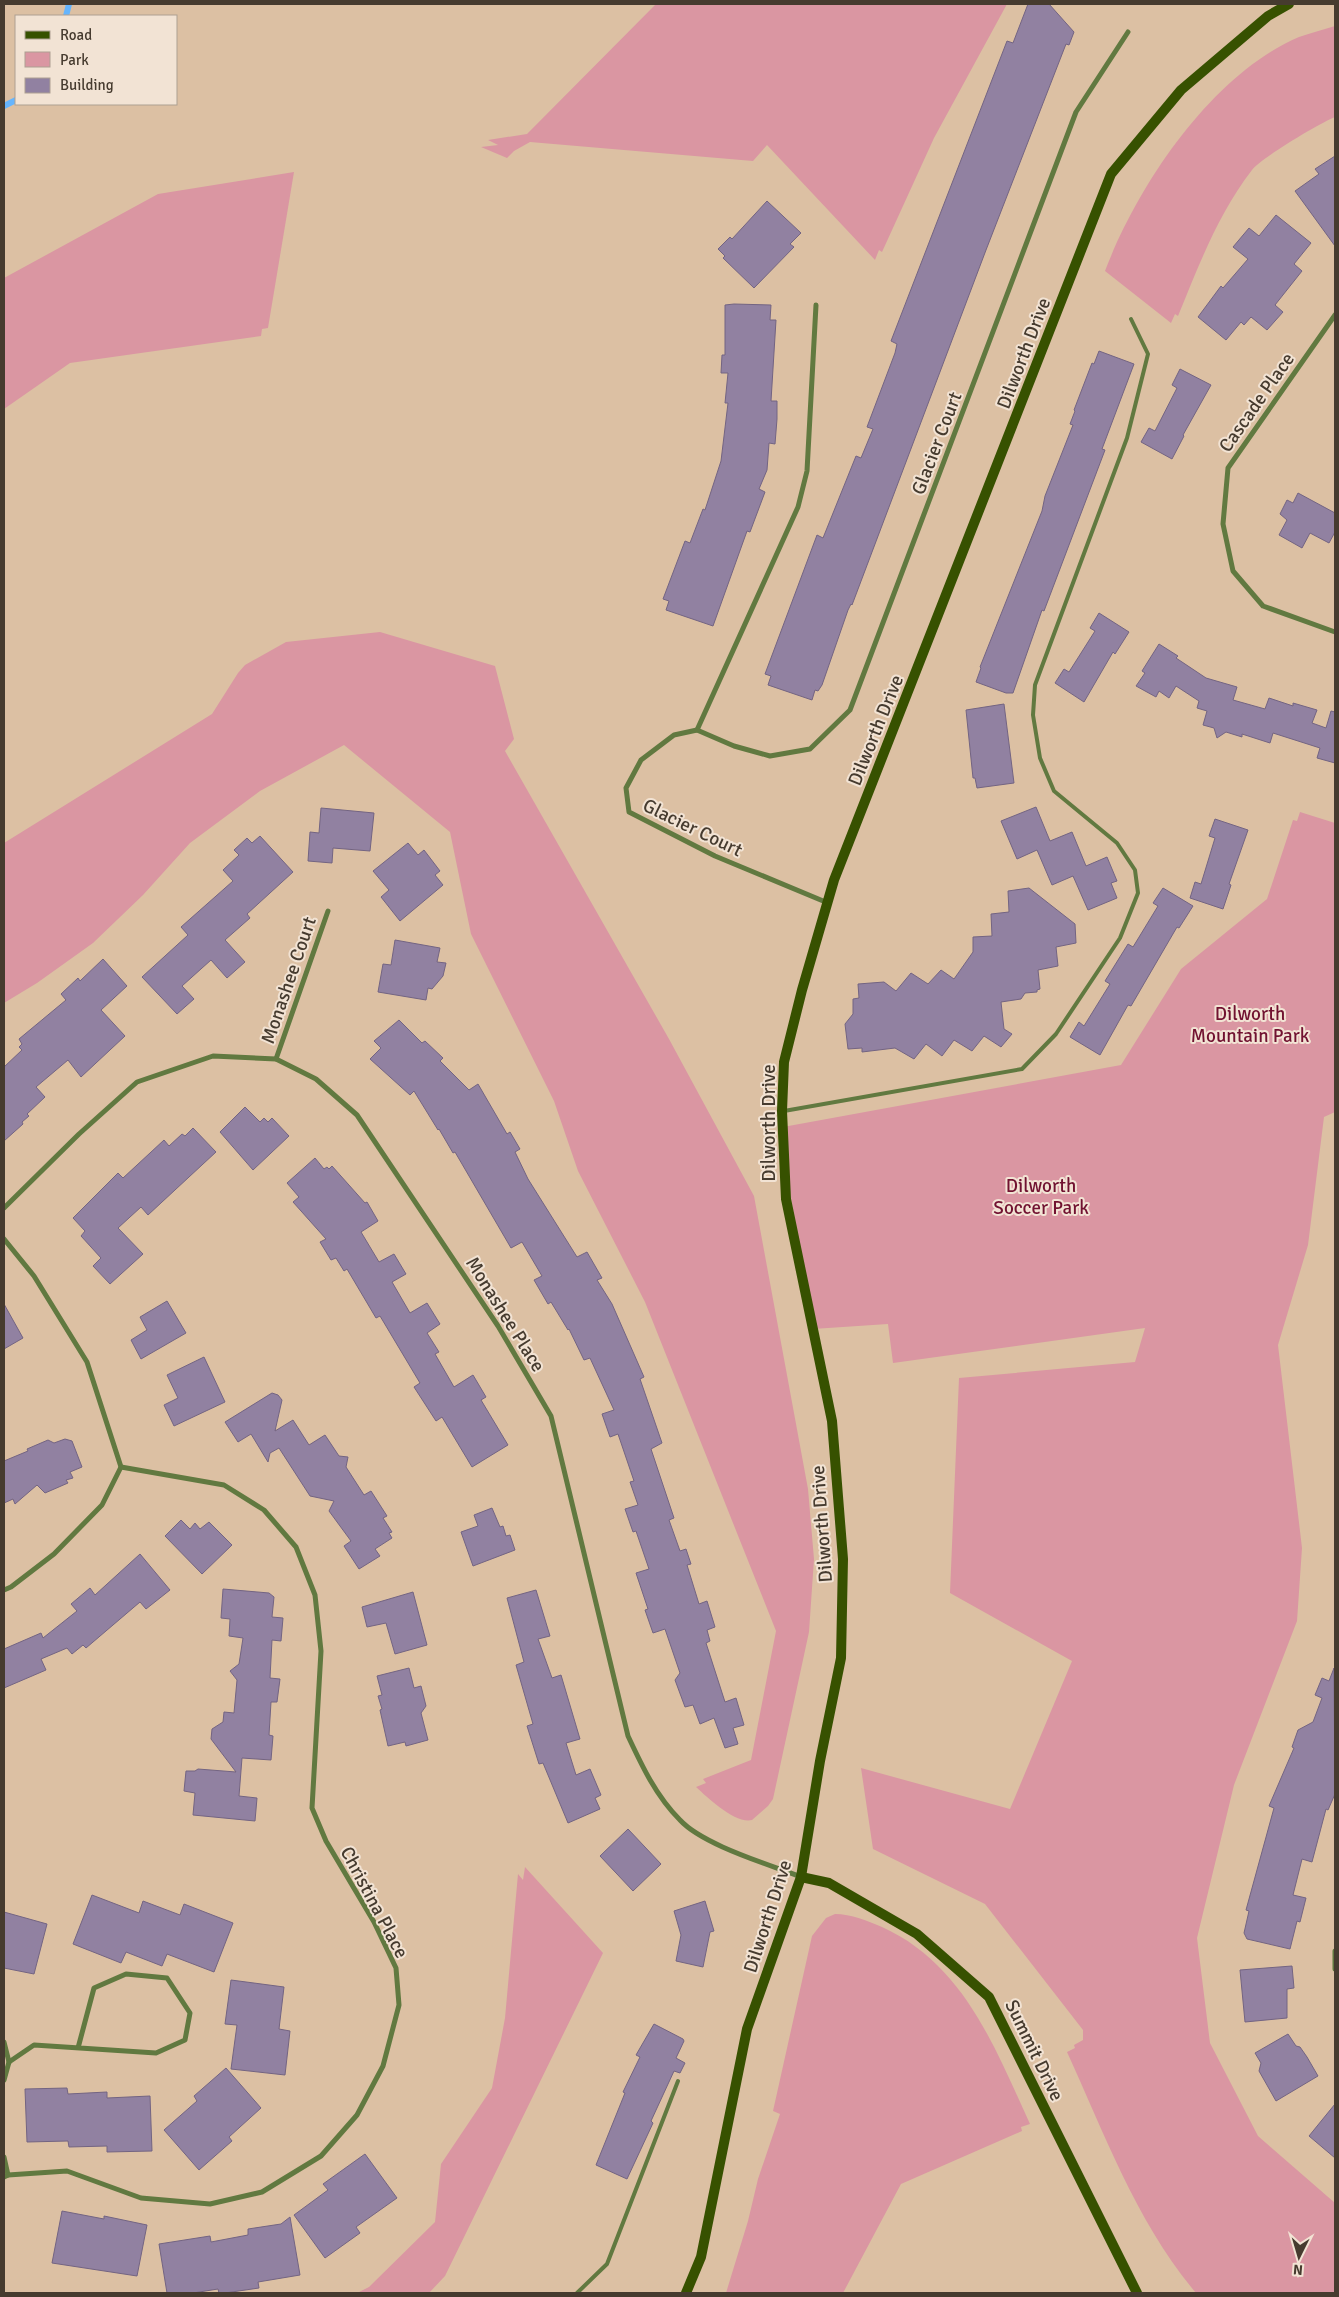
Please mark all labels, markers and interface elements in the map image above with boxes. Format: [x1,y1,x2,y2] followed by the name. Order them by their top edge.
[15,15,178,105] legend
[60,26,92,44] text: Road
[60,51,89,69] text: Park
[60,76,114,94] text: Building
[992,294,1056,412] street label: Dilworth Drive
[1214,348,1300,457] street label: Cascade Place
[906,388,968,498] street label: Glacier Court
[843,671,909,789] street label: Dilworth Drive
[639,793,747,863] street label: Glacier Court
[256,913,322,1047] street label: Monashee Court
[1191,1002,1310,1048] park label: Dilworth Mountain Park
[757,1064,781,1182] street label: Dilworth Drive
[993,1174,1089,1220] park label: Dilworth Soccer Park
[460,1252,550,1377] street label: Monashee Place
[806,1465,838,1583] street label: Dilworth Drive
[335,1843,414,1962] street label: Christina Place
[738,1857,797,1976] street label: Dilworth Drive
[999,1996,1069,2105] street label: Summit Drive
[1274,2232,1324,2282] north arrow
[1292,2261,1304,2278] text: N

